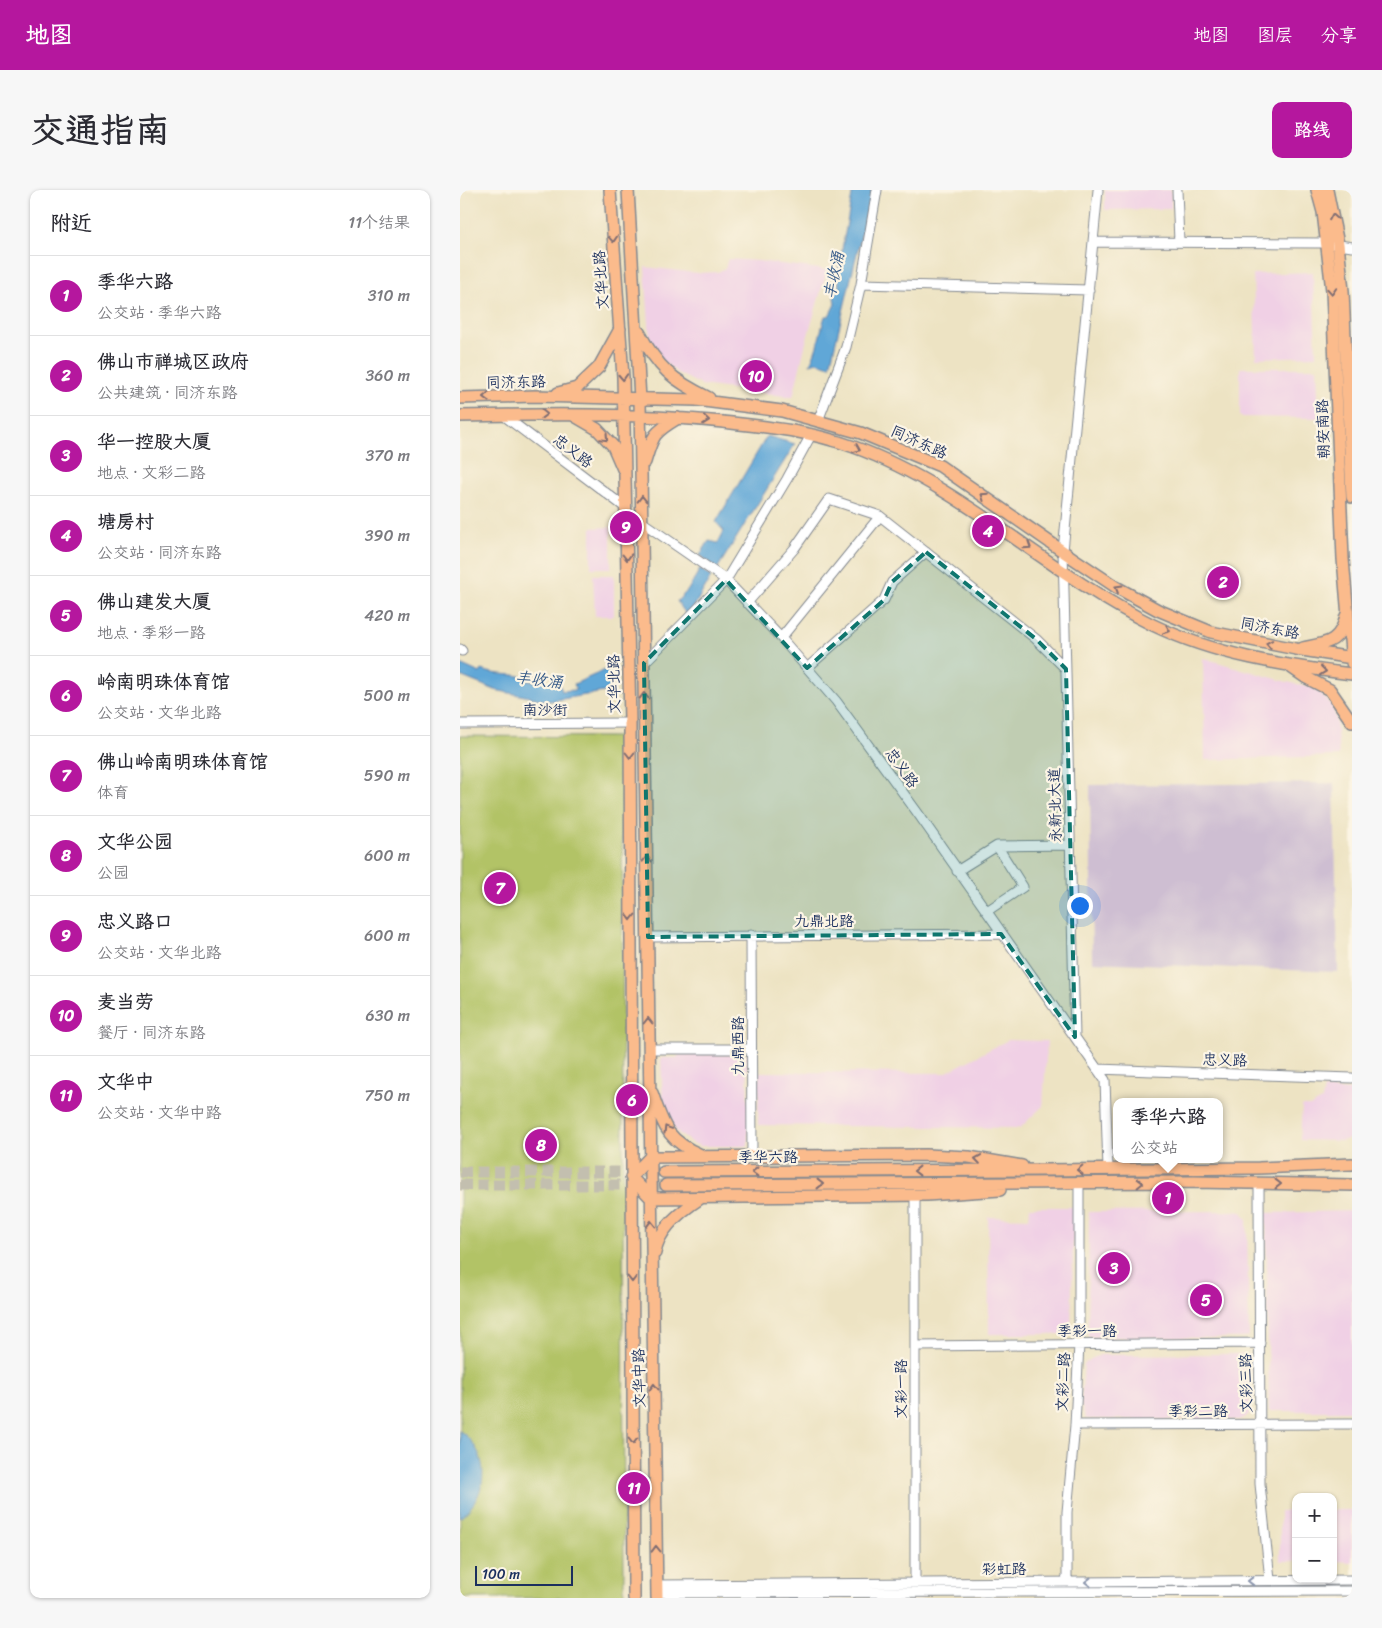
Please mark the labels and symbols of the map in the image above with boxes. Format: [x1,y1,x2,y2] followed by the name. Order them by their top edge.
[1329,213,1339,221] one-way arrow
[607,235,618,243] one-way arrow
[814,248,853,302] water label: 丰收涌
[586,249,616,311] street label: 文华北路
[1326,287,1337,295] one-way arrow
[740,357,772,395] pin: 10
[486,368,546,396] street label: 同济东路
[617,374,628,382] one-way arrow
[482,392,490,403] one-way arrow
[1309,399,1337,459] street label: 朝安南路
[540,409,548,419] one-way arrow
[702,414,710,425] one-way arrow
[886,418,952,466] street label: 同济东路
[547,427,599,475] street label: 忠义路
[599,432,608,441] one-way arrow
[852,443,861,453] one-way arrow
[980,493,990,502] one-way arrow
[637,495,647,502] one-way arrow
[610,508,642,546] pin: 9
[972,512,1004,550] pin: 4
[1023,540,1032,550] one-way arrow
[622,554,632,561] one-way arrow
[1207,563,1239,601] pin: 2
[1115,584,1124,594] one-way arrow
[1238,610,1302,646] street label: 同济东路
[1162,624,1171,635] one-way arrow
[1265,639,1274,649] one-way arrow
[600,654,628,714] street label: 文华北路
[513,662,566,697] water label: 丰收涌
[1320,665,1328,676] one-way arrow
[639,692,649,700] one-way arrow
[522,697,568,723] street label: 南沙街
[878,742,926,794] street label: 忠义路
[625,751,635,759] one-way arrow
[1041,767,1069,843] street label: 永新北大道
[641,854,652,862] one-way arrow
[484,869,516,907] pin: 7
[1067,893,1093,919] your location
[794,908,854,934] street label: 九鼎北路
[626,914,636,921] one-way arrow
[725,1016,751,1076] street label: 九鼎西路
[643,1017,653,1024] one-way arrow
[1202,1046,1248,1074] street label: 忠义路
[616,1081,648,1119] pin: 6
[663,1125,673,1134] one-way arrow
[525,1126,557,1164] pin: 8
[738,1144,798,1170] street label: 季华六路
[974,1154,982,1164] one-way arrow
[1075,1165,1083,1175] one-way arrow
[913,1166,920,1176] one-way arrow
[750,1167,758,1177] one-way arrow
[1136,1178,1144,1188] one-way arrow
[816,1179,824,1190] one-way arrow
[1152,1179,1184,1217] pin: 1
[1274,1179,1282,1189] one-way arrow
[646,1220,657,1228] one-way arrow
[1098,1249,1130,1287] pin: 3
[627,1275,637,1283] one-way arrow
[1190,1281,1222,1319] pin: 5
[1057,1318,1117,1344] street label: 季彩一路
[625,1348,653,1408] street label: 文华中路
[1048,1351,1078,1413] street label: 文彩二路
[1232,1353,1260,1413] street label: 文彩三路
[888,1359,914,1419] street label: 文彩一路
[649,1383,659,1390] one-way arrow
[1168,1398,1228,1424] street label: 季彩二路
[628,1438,638,1445] one-way arrow
[618,1469,650,1507] pin: 11
[651,1545,661,1553] one-way arrow
[981,1556,1027,1582] street label: 彩虹路
[475,1563,572,1586] scale bar
[1247,1576,1254,1586] one-way arrow
[1084,1577,1092,1587] one-way arrow

